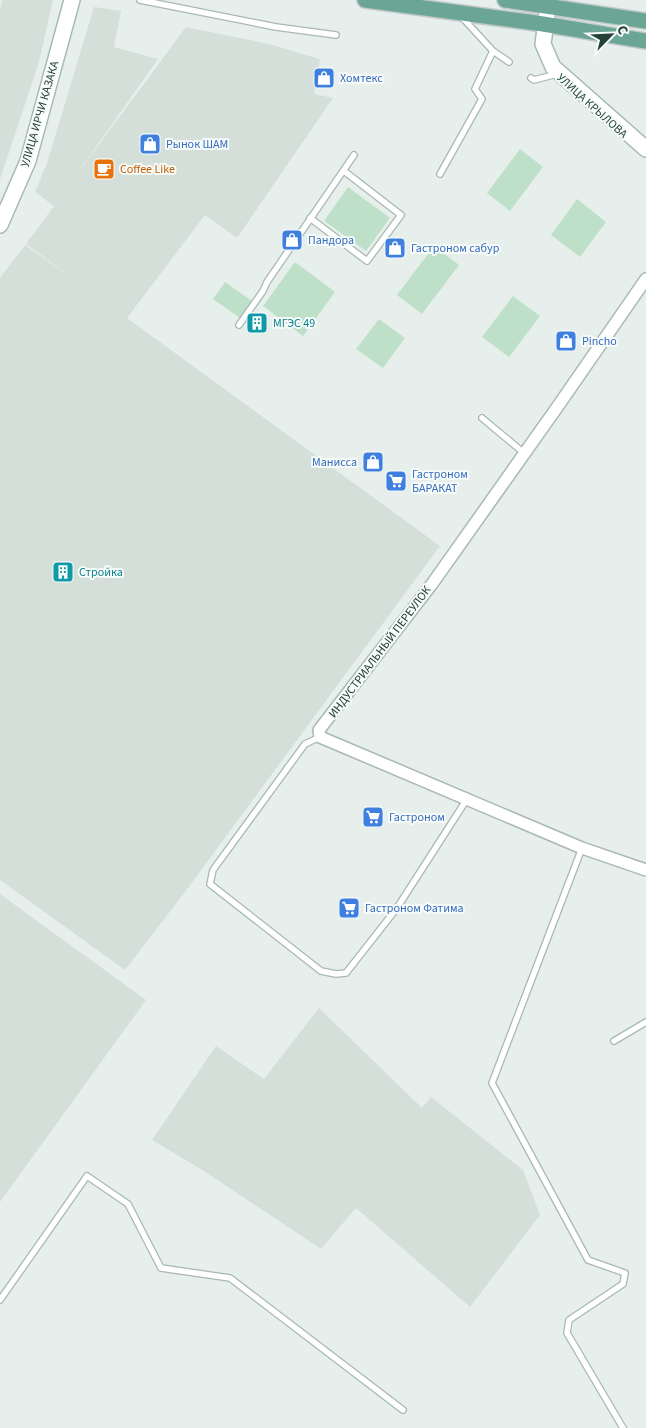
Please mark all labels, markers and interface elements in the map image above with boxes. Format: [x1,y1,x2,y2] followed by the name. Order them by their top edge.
[586,10,636,60] north arrow
[611,22,633,38] text: С
[17,58,63,169] street label: УЛИЦА ИРЧИ КАЗАКА
[312,66,336,90] shop icon: Хомтекс
[340,70,383,87] place label: Хомтекс
[553,70,631,143] street label: УЛИЦА КРЫЛОВА
[138,132,162,156] shop icon: Рынок ШАМ
[166,136,228,153] place label: Рынок ШАМ
[92,157,116,181] cafe icon: Coffee Like
[120,161,175,178] place label: Coffee Like
[280,228,304,252] shop icon: Пандора
[308,232,354,249] place label: Пандора
[383,236,407,260] shop icon: Гастроном сабур
[411,240,500,257] place label: Гастроном сабур
[245,311,269,335] building icon: МГЭС 49
[273,315,315,332] place label: МГЭС 49
[554,329,578,353] shop icon: Pincho
[582,333,617,350] place label: Pincho
[361,450,385,474] shop icon: Манисса
[312,454,357,471] place label: Манисса
[412,466,468,497] place label: Гастроном БАРАКАТ
[384,469,408,493] supermarket icon: Гастроном БАРАКАТ
[51,560,75,584] building icon: Стройка
[79,564,123,581] place label: Стройка
[325,583,435,721] street label: ИНДУСТРИАЛЬНЫЙ ПЕРЕУЛОК
[361,805,385,829] supermarket icon: Гастроном
[389,809,445,826] place label: Гастроном
[337,896,361,920] supermarket icon: Гастроном Фатима
[365,900,464,917] place label: Гастроном Фатима

